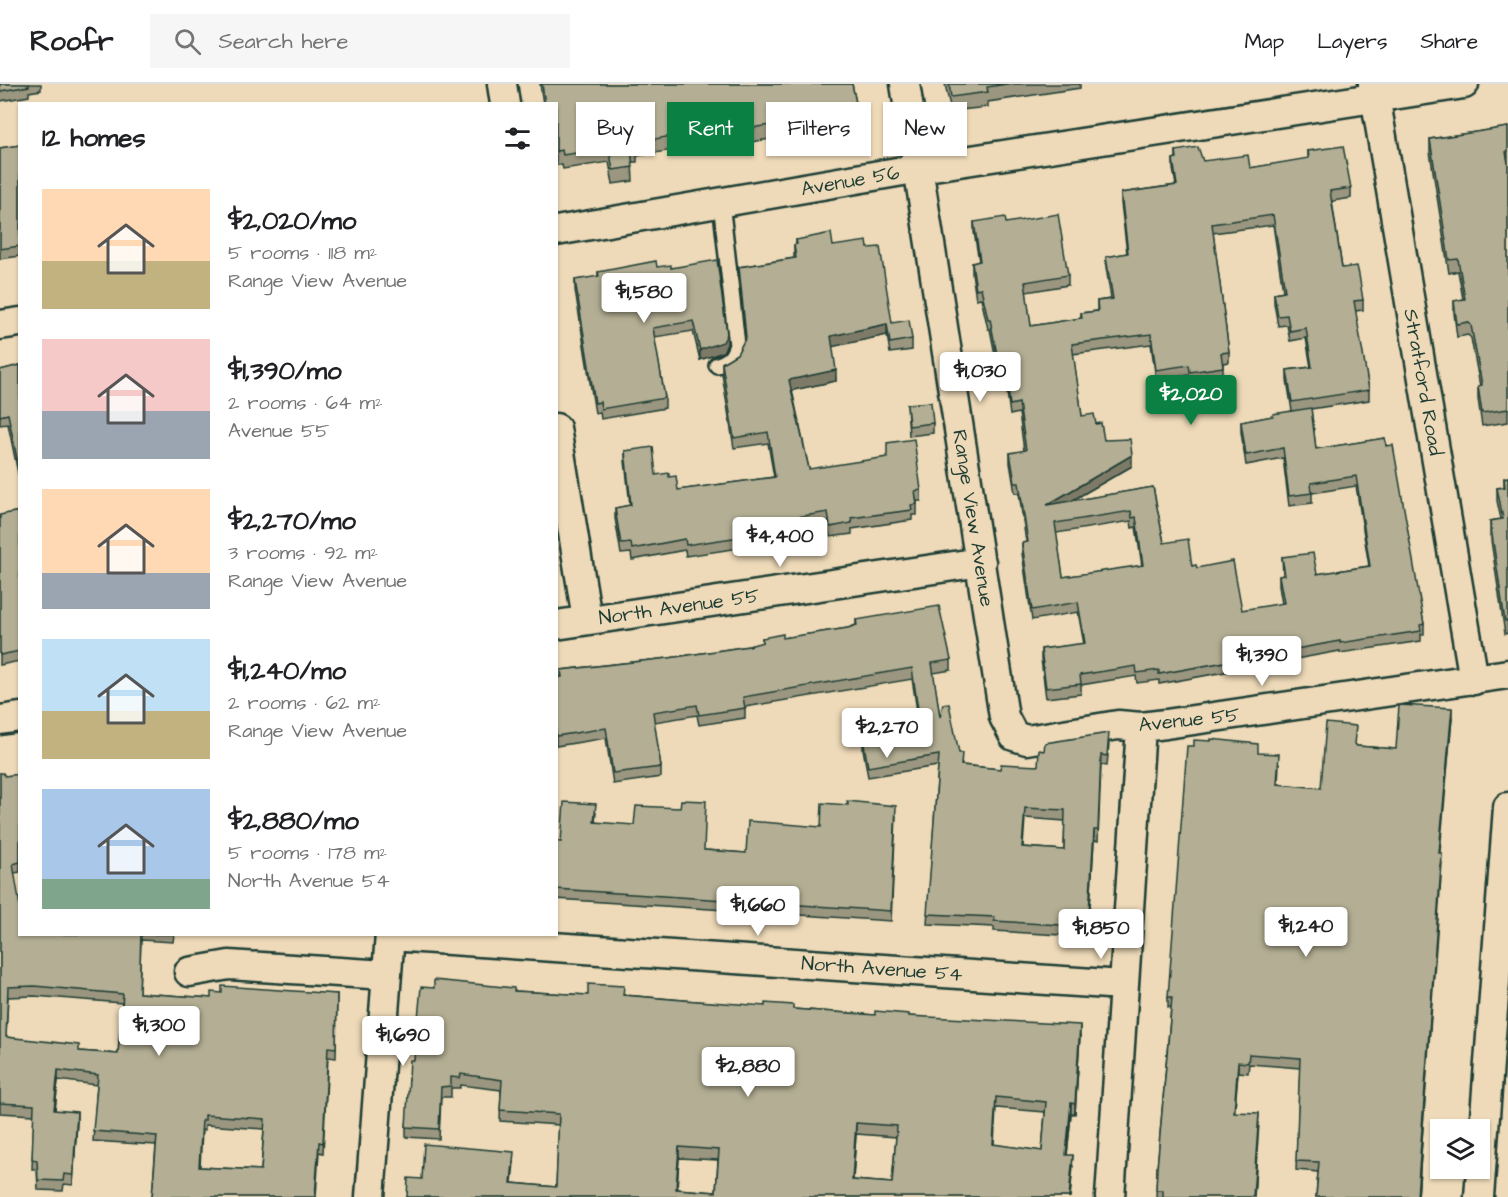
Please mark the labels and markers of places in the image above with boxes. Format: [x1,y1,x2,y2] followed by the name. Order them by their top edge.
[595,273,693,324] pin: $1,580
[931,352,1029,403] pin: $1,030
[1142,375,1240,426] pin: $2,020
[731,517,829,568] pin: $4,400
[1213,636,1311,687] pin: $1,390
[838,708,936,759] pin: $2,270
[709,886,807,937] pin: $1,660
[1257,907,1355,958] pin: $1,240
[1052,909,1150,960] pin: $1,850
[110,1006,208,1057] pin: $1,300
[354,1016,452,1067] pin: $1,690
[699,1047,797,1098] pin: $2,880

